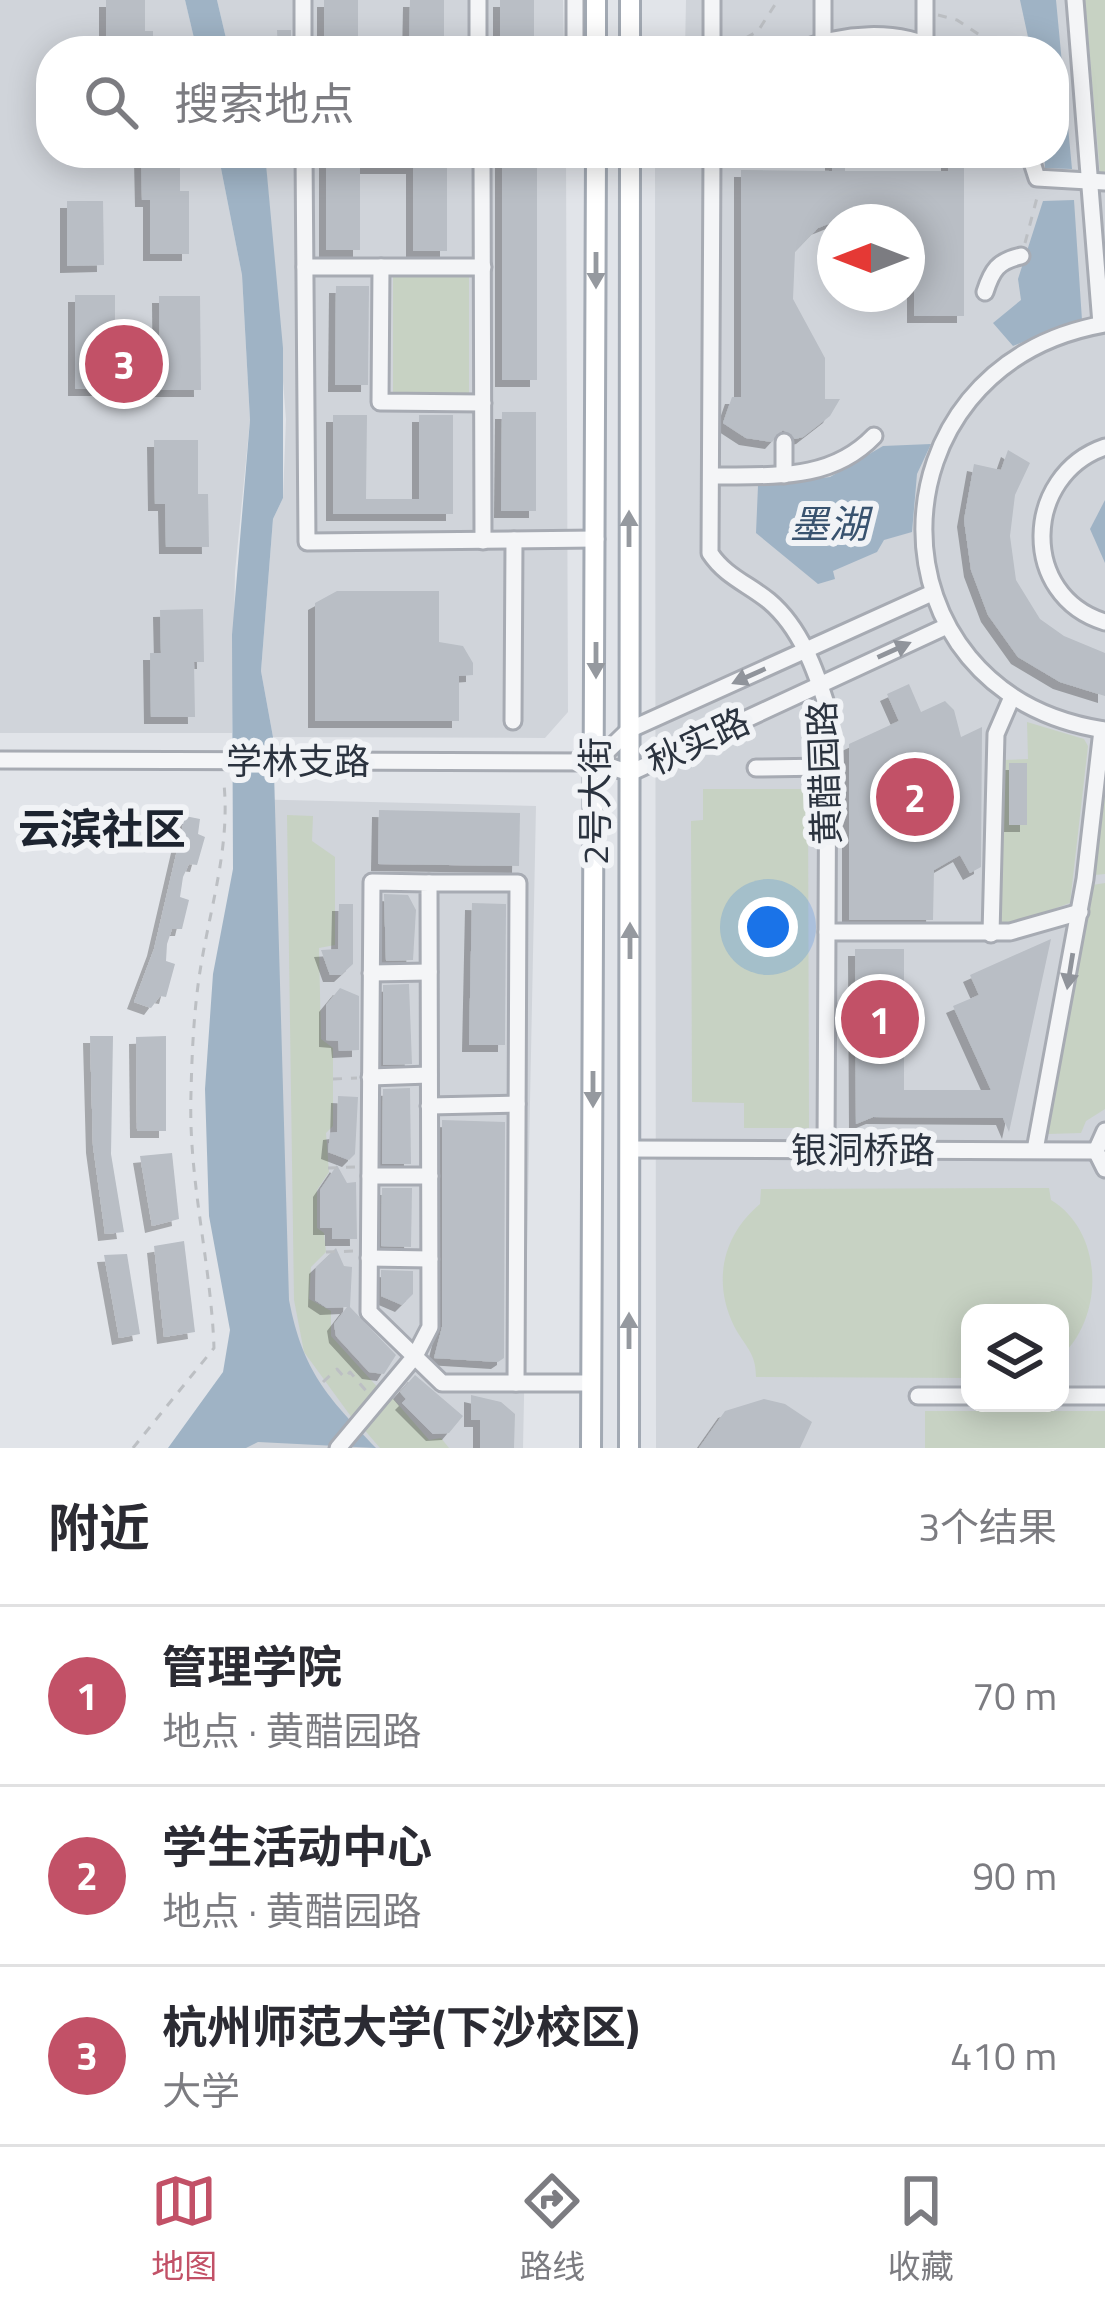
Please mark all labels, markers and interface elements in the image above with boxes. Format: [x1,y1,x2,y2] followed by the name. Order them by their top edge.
[36,36,1069,168] search box
[78,69,144,135] icon: search
[174,69,354,137] text: 搜索地点
[817,204,925,312] north arrow
[586,252,606,290] one-way arrow
[85,319,163,409] pin: 3
[790,494,874,553] water label: 墨湖
[619,509,639,547] one-way arrow
[877,640,912,660] one-way arrow
[586,642,606,680] one-way arrow
[731,666,766,686] one-way arrow
[637,693,758,788] street label: 秋实路
[794,700,853,846] street label: 黄醋园路
[226,733,370,788] street label: 学林支路
[567,737,622,865] street label: 2号大街
[876,752,954,842] pin: 2
[18,796,186,860] district label: 云滨社区
[738,897,798,957] your location
[620,921,640,959] one-way arrow
[1060,952,1079,990] one-way arrow
[841,974,919,1064] pin: 1
[584,1071,603,1109] one-way arrow
[791,1122,935,1177] street label: 银洞桥路
[961,1304,1069,1412] map controls
[961,1304,1069,1412] button: layers
[619,1311,639,1349] one-way arrow
[48,1488,150,1566] text: 附近
[918,1497,1057,1556] text: 3个结果
[162,1632,342,1700] text: 管理学院
[76,1666,98,1725] text: 1
[972,1666,1057,1725] text: 70 m
[162,1701,422,1760] text: 地点 · 黄醋园路
[162,1812,432,1880] text: 学生活动中心
[76,1846,98,1905] text: 2
[972,1846,1057,1905] text: 90 m
[162,1881,422,1940] text: 地点 · 黄醋园路
[162,1992,640,2060] text: 杭州师范大学(下沙校区)
[76,2026,98,2085] text: 3
[950,2026,1057,2085] text: 410 m
[162,2061,240,2120] text: 大学
[151,2168,217,2291] tab: 地图
[519,2168,585,2291] tab: 路线
[888,2168,954,2291] tab: 收藏

